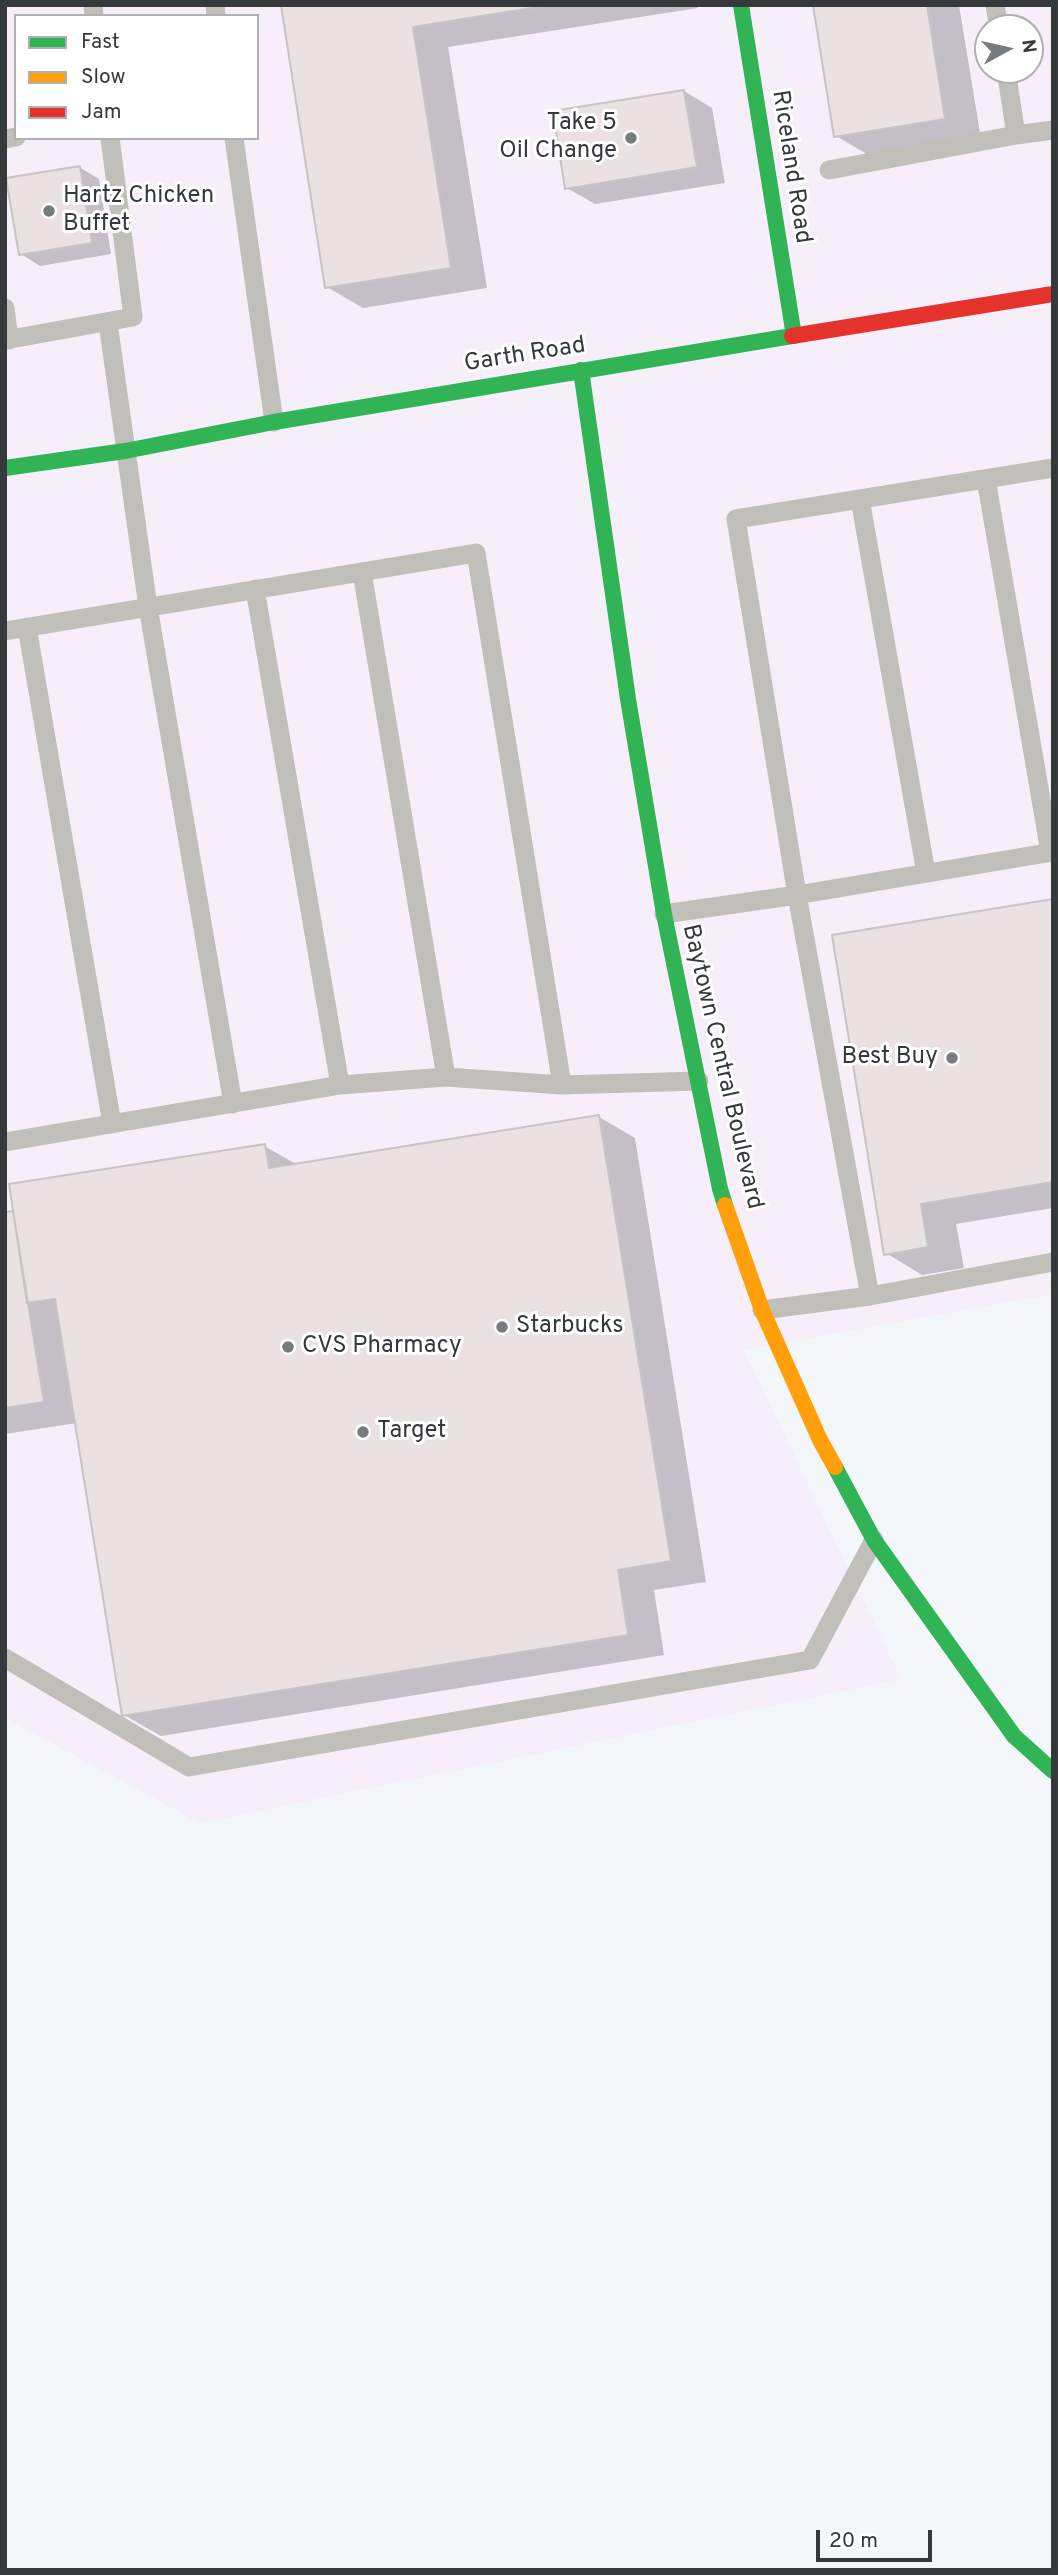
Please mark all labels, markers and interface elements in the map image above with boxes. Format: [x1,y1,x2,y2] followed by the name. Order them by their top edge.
[14,14,259,140] legend
[974,14,1044,84] north arrow
[81,29,120,56] text: Fast
[1015,38,1041,55] text: N
[81,64,126,91] text: Slow
[764,88,816,246] street label: Riceland Road
[81,99,122,126] text: Jam
[499,110,617,166] place label: Take 5 Oil Change
[623,130,639,146] marker: Take 5 Oil Change
[63,183,214,239] place label: Hartz Chicken Buffet
[41,203,57,219] marker: Hartz Chicken Buffet
[462,332,588,380] street label: Garth Road
[674,922,768,1212] street label: Baytown Central Boulevard
[841,1044,938,1072] place label: Best Buy
[944,1050,960,1066] marker: Best Buy
[516,1313,624,1341] place label: Starbucks
[494,1319,510,1335] marker: Starbucks
[302,1333,462,1361] place label: CVS Pharmacy
[280,1339,296,1355] marker: CVS Pharmacy
[377,1418,446,1446] place label: Target
[355,1424,371,1440] marker: Target
[820,2516,936,2560] scale bar
[829,2528,878,2555] text: 20 m

